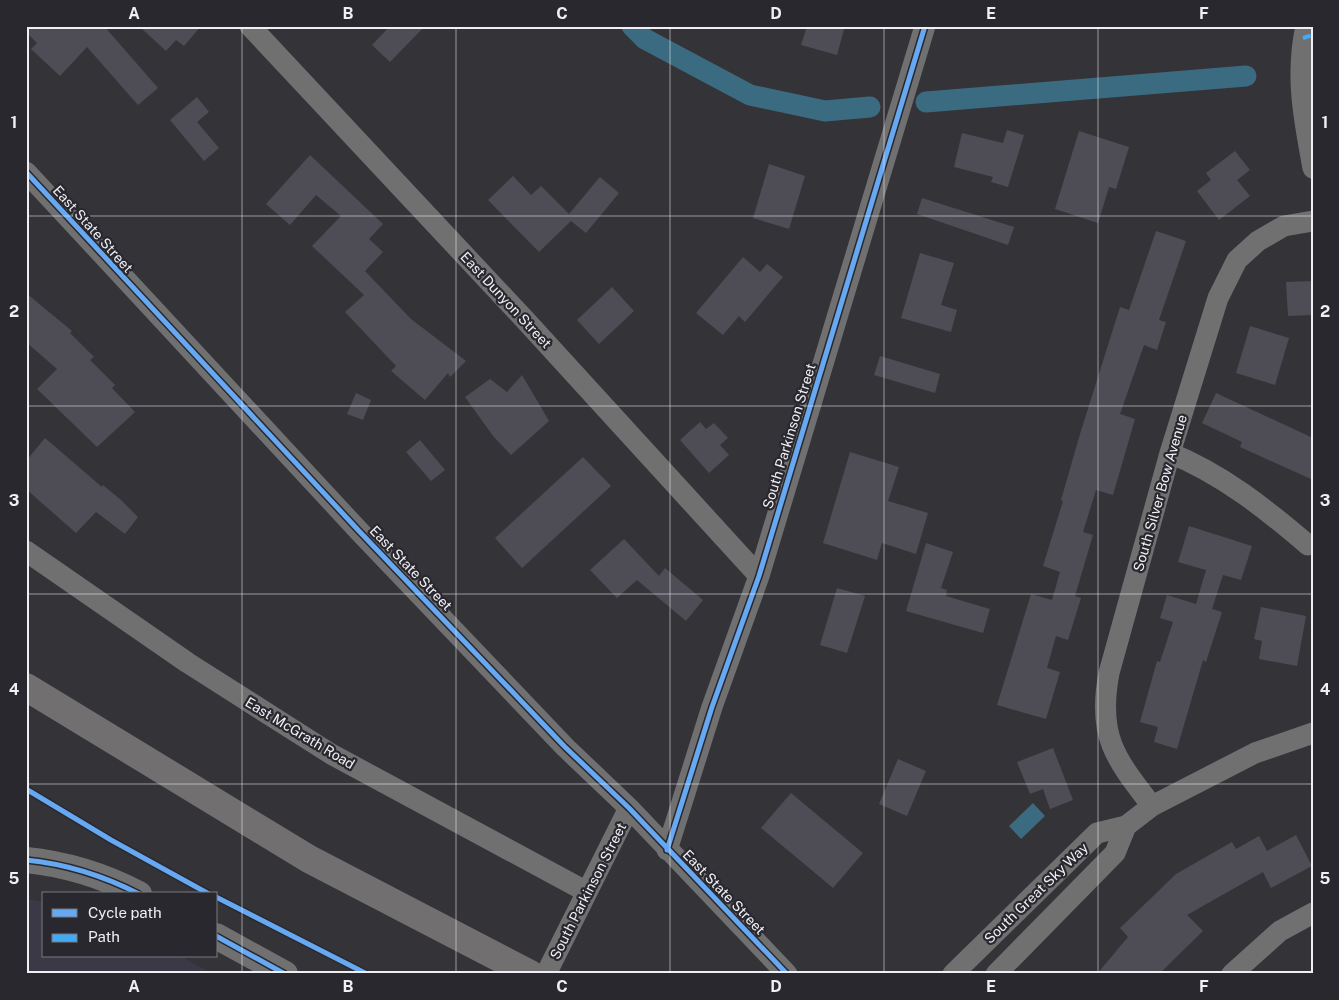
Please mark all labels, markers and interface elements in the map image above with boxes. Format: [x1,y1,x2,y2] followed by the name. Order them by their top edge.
[128,4,140,23] text: A
[343,4,354,23] text: B
[556,4,568,23] text: C
[770,4,782,23] text: D
[986,4,996,23] text: E
[1199,4,1209,23] text: F
[11,113,17,132] text: 1
[1322,113,1328,132] text: 1
[50,182,136,276] street label: East State Street
[457,249,555,351] street label: East Dunyon Street
[9,302,19,321] text: 2
[1320,302,1330,321] text: 2
[759,361,819,511] street label: South Parkinson Street
[1130,413,1190,573] street label: South Silver Bow Avenue
[9,491,19,510] text: 3
[1320,491,1330,510] text: 3
[367,522,455,614] street label: East State Street
[9,680,20,699] text: 4
[1320,680,1331,699] text: 4
[242,694,358,772] street label: East McGrath Road
[547,820,629,962] street label: South Parkinson Street
[981,839,1091,947] street label: South Great Sky Way
[680,846,768,938] street label: East State Street
[9,869,20,888] text: 5
[1320,869,1331,888] text: 5
[42,892,218,958] legend
[88,904,162,921] text: Cycle path
[88,928,120,945] text: Path
[128,977,140,996] text: A
[343,977,354,996] text: B
[556,977,568,996] text: C
[770,977,782,996] text: D
[986,977,996,996] text: E
[1199,977,1209,996] text: F

